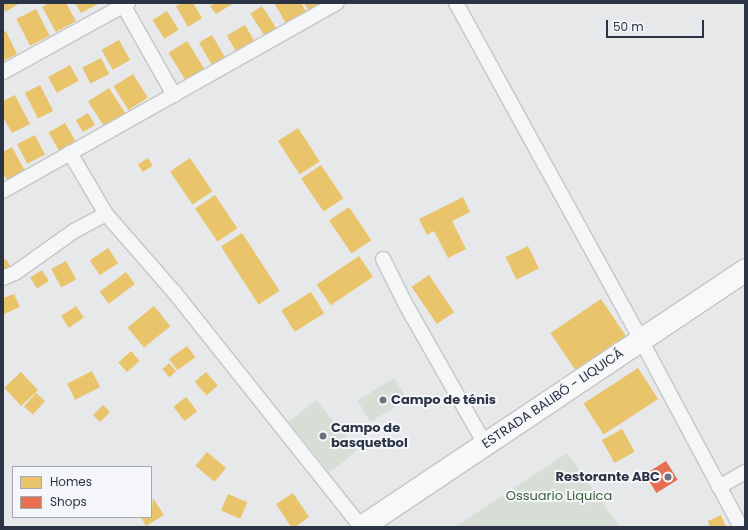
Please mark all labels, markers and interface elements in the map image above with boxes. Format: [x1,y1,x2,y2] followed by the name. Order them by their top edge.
[608,12,706,38] scale bar
[613,18,644,35] text: 50 m
[479,346,627,452] street label: ESTRADA BALIBÓ - LIQUICÁ
[391,392,496,408] place label: Campo de ténis
[378,395,388,405] marker: Campo de ténis
[331,421,408,452] place label: Campo de basquetbol
[318,431,328,441] marker: Campo de basquetbol
[12,466,152,518] legend
[555,469,660,485] place label: Restorante ABC
[663,472,673,482] marker: Restorante ABC
[50,473,92,490] text: Homes
[506,488,612,504] park label: Ossuario Liquica
[50,493,87,510] text: Shops

